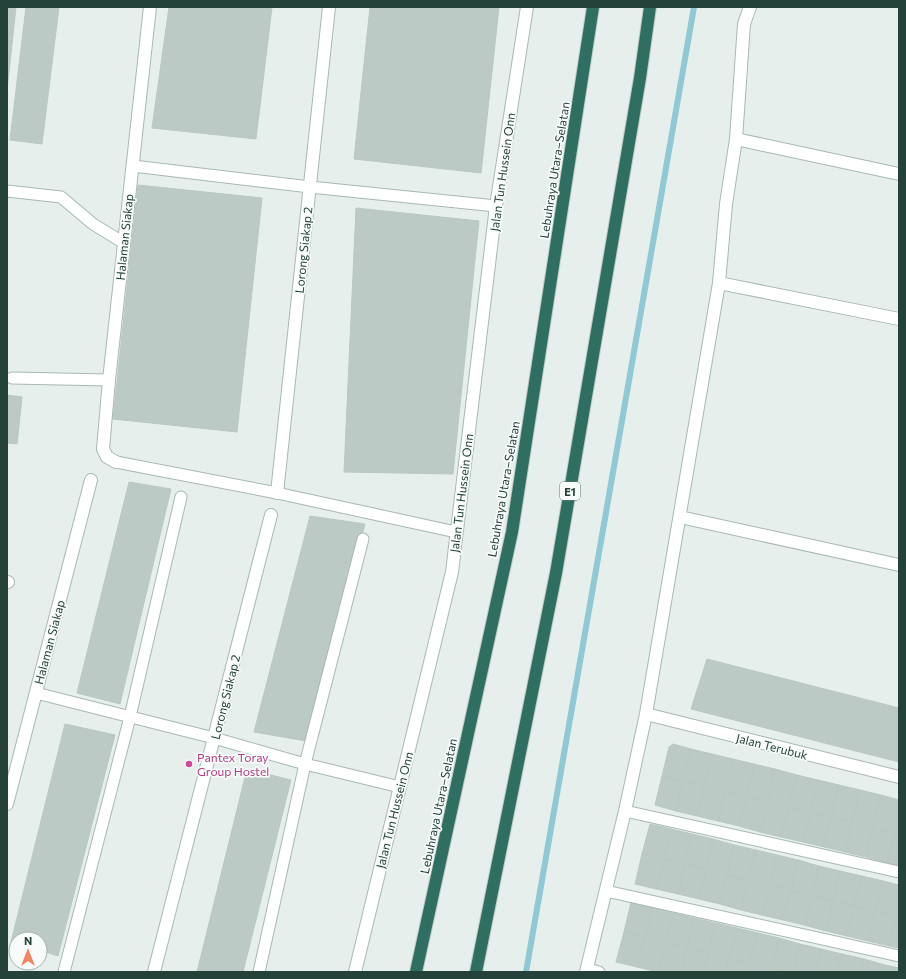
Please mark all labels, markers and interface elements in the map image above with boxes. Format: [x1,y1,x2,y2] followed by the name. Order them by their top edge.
[536,101,572,239] street label: Lebuhraya Utara–Selatan
[487,112,518,232] street label: Jalan Tun Hussein Onn
[113,193,135,281] street label: Halaman Siakap
[292,206,315,294] street label: Lorong Siakap 2
[484,420,522,558] street label: Lebuhraya Utara–Selatan
[447,433,476,553] street label: Jalan Tun Hussein Onn
[560,482,580,500] road number: E1
[31,598,67,686] street label: Halaman Siakap
[208,653,242,741] street label: Lorong Siakap 2
[735,730,810,763] street label: Jalan Terubuk
[417,737,459,875] street label: Lebuhraya Utara–Selatan
[197,750,269,778] place label: Pantex Toray Group Hostel
[373,750,416,870] street label: Jalan Tun Hussein Onn
[184,759,194,769] marker: Pantex Toray Group Hostel
[8,931,48,971] north arrow
[24,934,32,947] text: N

